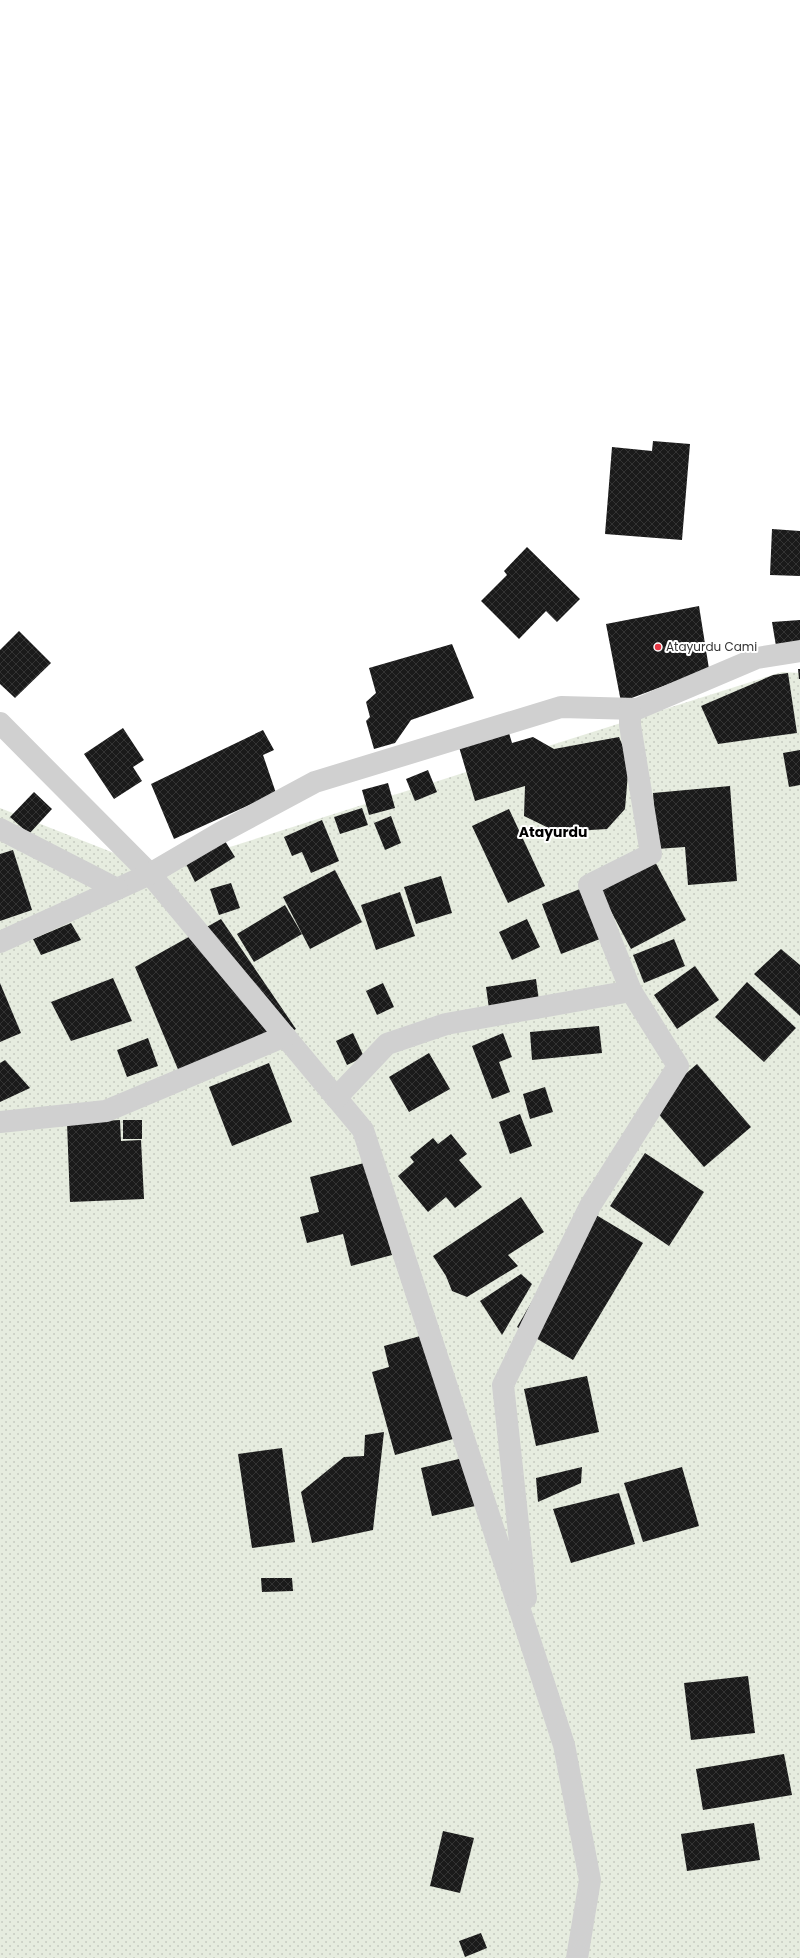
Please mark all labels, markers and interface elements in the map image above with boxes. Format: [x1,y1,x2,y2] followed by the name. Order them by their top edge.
[666,638,757,655] place label: Atayurdu Cami
[653,642,663,652] marker: Atayurdu Cami
[519,822,587,842] district label: Atayurdu

